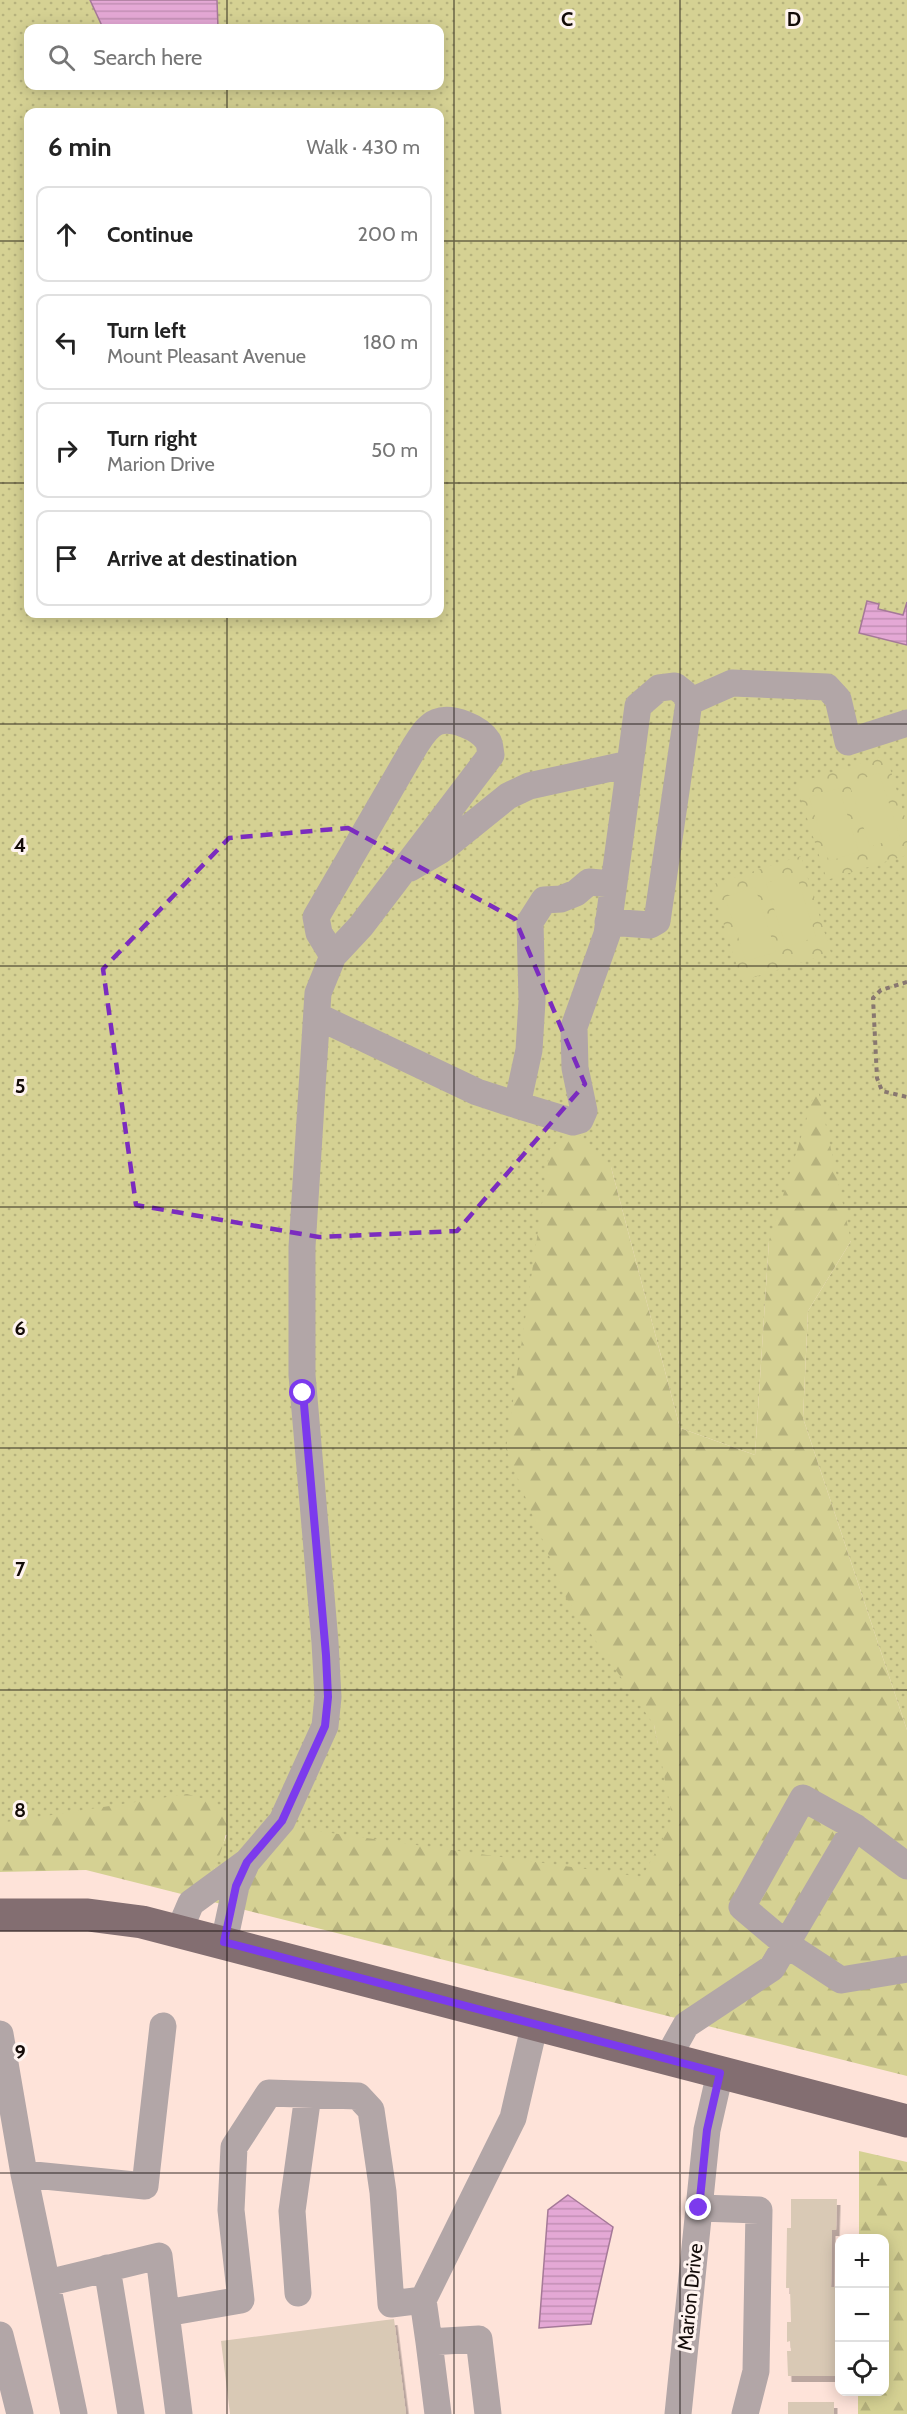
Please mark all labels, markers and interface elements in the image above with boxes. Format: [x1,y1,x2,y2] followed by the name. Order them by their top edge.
[561,7,573,31] text: C
[787,7,801,31] text: D
[24,24,444,90] search box
[45,41,78,74] icon: search
[93,44,202,71] text: Search here
[48,131,112,163] text: 6 min
[306,135,420,159] text: Walk · 430 m
[50,218,83,251] icon: ahead
[107,221,193,248] text: Continue
[358,222,418,246] text: 200 m
[107,317,186,344] text: Turn left
[50,326,83,359] icon: left
[363,330,418,354] text: 180 m
[107,344,306,368] text: Mount Pleasant Avenue
[107,425,197,452] text: Turn right
[50,434,83,467] icon: right
[371,438,418,462] text: 50 m
[107,452,215,476] text: Marion Drive
[50,542,83,575] icon: arrive
[107,545,297,572] text: Arrive at destination
[14,833,26,857] text: 4
[15,1074,25,1098] text: 5
[14,1316,26,1340] text: 6
[289,1379,315,1405] route start
[15,1557,26,1581] text: 7
[14,1798,26,1822] text: 8
[14,2040,26,2064] text: 9
[685,2194,711,2220] route end
[835,2234,889,2396] map controls
[835,2234,889,2288] button: +
[672,2242,708,2352] street label: Marion Drive
[835,2288,889,2342] button: −
[835,2342,889,2396] button: locate

